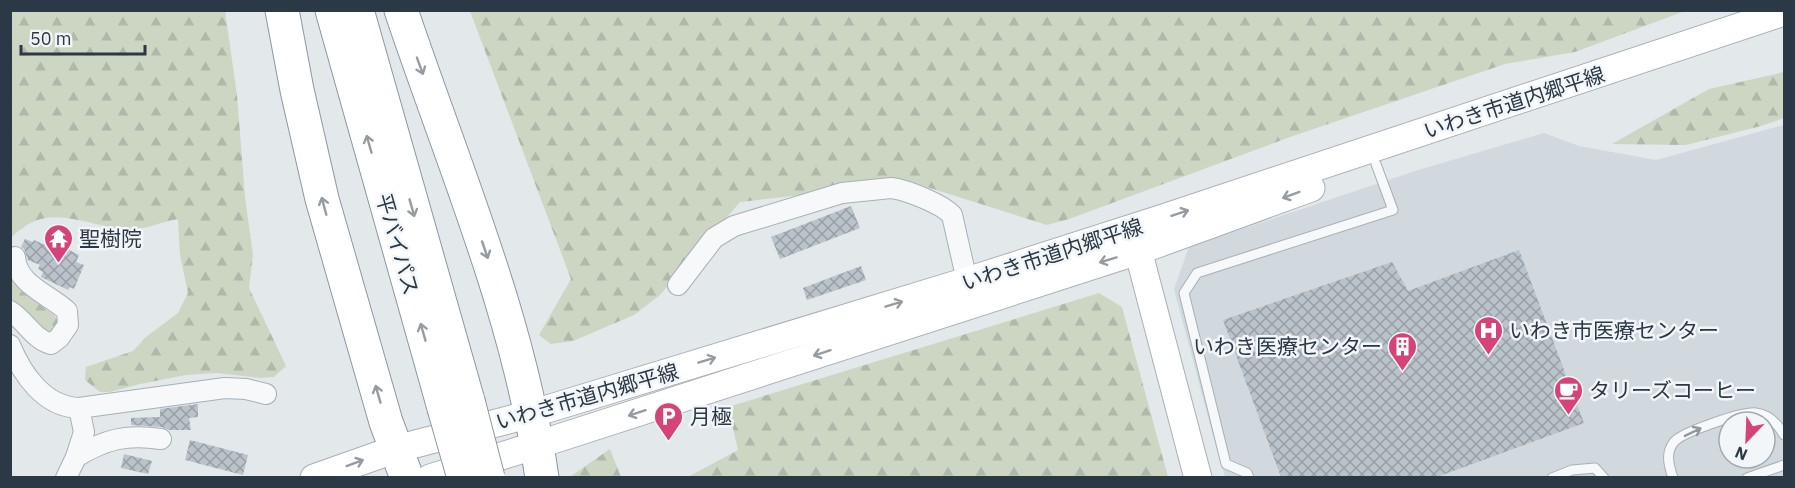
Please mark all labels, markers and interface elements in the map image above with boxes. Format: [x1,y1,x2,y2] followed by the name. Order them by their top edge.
[21,18,146,56] scale bar
[30,27,72,50] text: 50 m
[415,56,426,75] one-way arrow
[1420,59,1608,145] street label: いわき市道内郷平線
[363,135,375,154] one-way arrow
[370,190,426,298] street label: 平バイパス
[1283,191,1301,202] one-way arrow
[318,197,329,216] one-way arrow
[407,198,419,217] one-way arrow
[1170,207,1189,218] one-way arrow
[958,211,1146,297] street label: いわき市道内郷平線
[42,222,74,264] temple icon: 聖樹院
[79,224,142,252] place label: 聖樹院
[480,240,491,259] one-way arrow
[1098,255,1117,266] one-way arrow
[884,298,903,309] one-way arrow
[1472,314,1504,356] hospital icon: いわき市医療センター
[1509,316,1719,344] place label: いわき市医療センター
[417,323,428,342] one-way arrow
[1387,330,1419,372] building icon: いわき医療センター
[1193,332,1382,360] place label: いわき医療センター
[813,348,832,359] one-way arrow
[697,354,716,365] one-way arrow
[492,356,682,436] street label: いわき市道内郷平線
[1552,374,1584,416] cafe icon: タリーズコーヒー
[1589,376,1756,404] place label: タリーズコーヒー
[372,384,383,403] one-way arrow
[653,400,685,442] parking icon: 月極
[690,402,732,430] place label: 月極
[628,408,647,419] one-way arrow
[1717,410,1777,470] north arrow
[1683,425,1701,437] one-way arrow
[1732,442,1750,465] text: N
[345,456,364,467] one-way arrow

